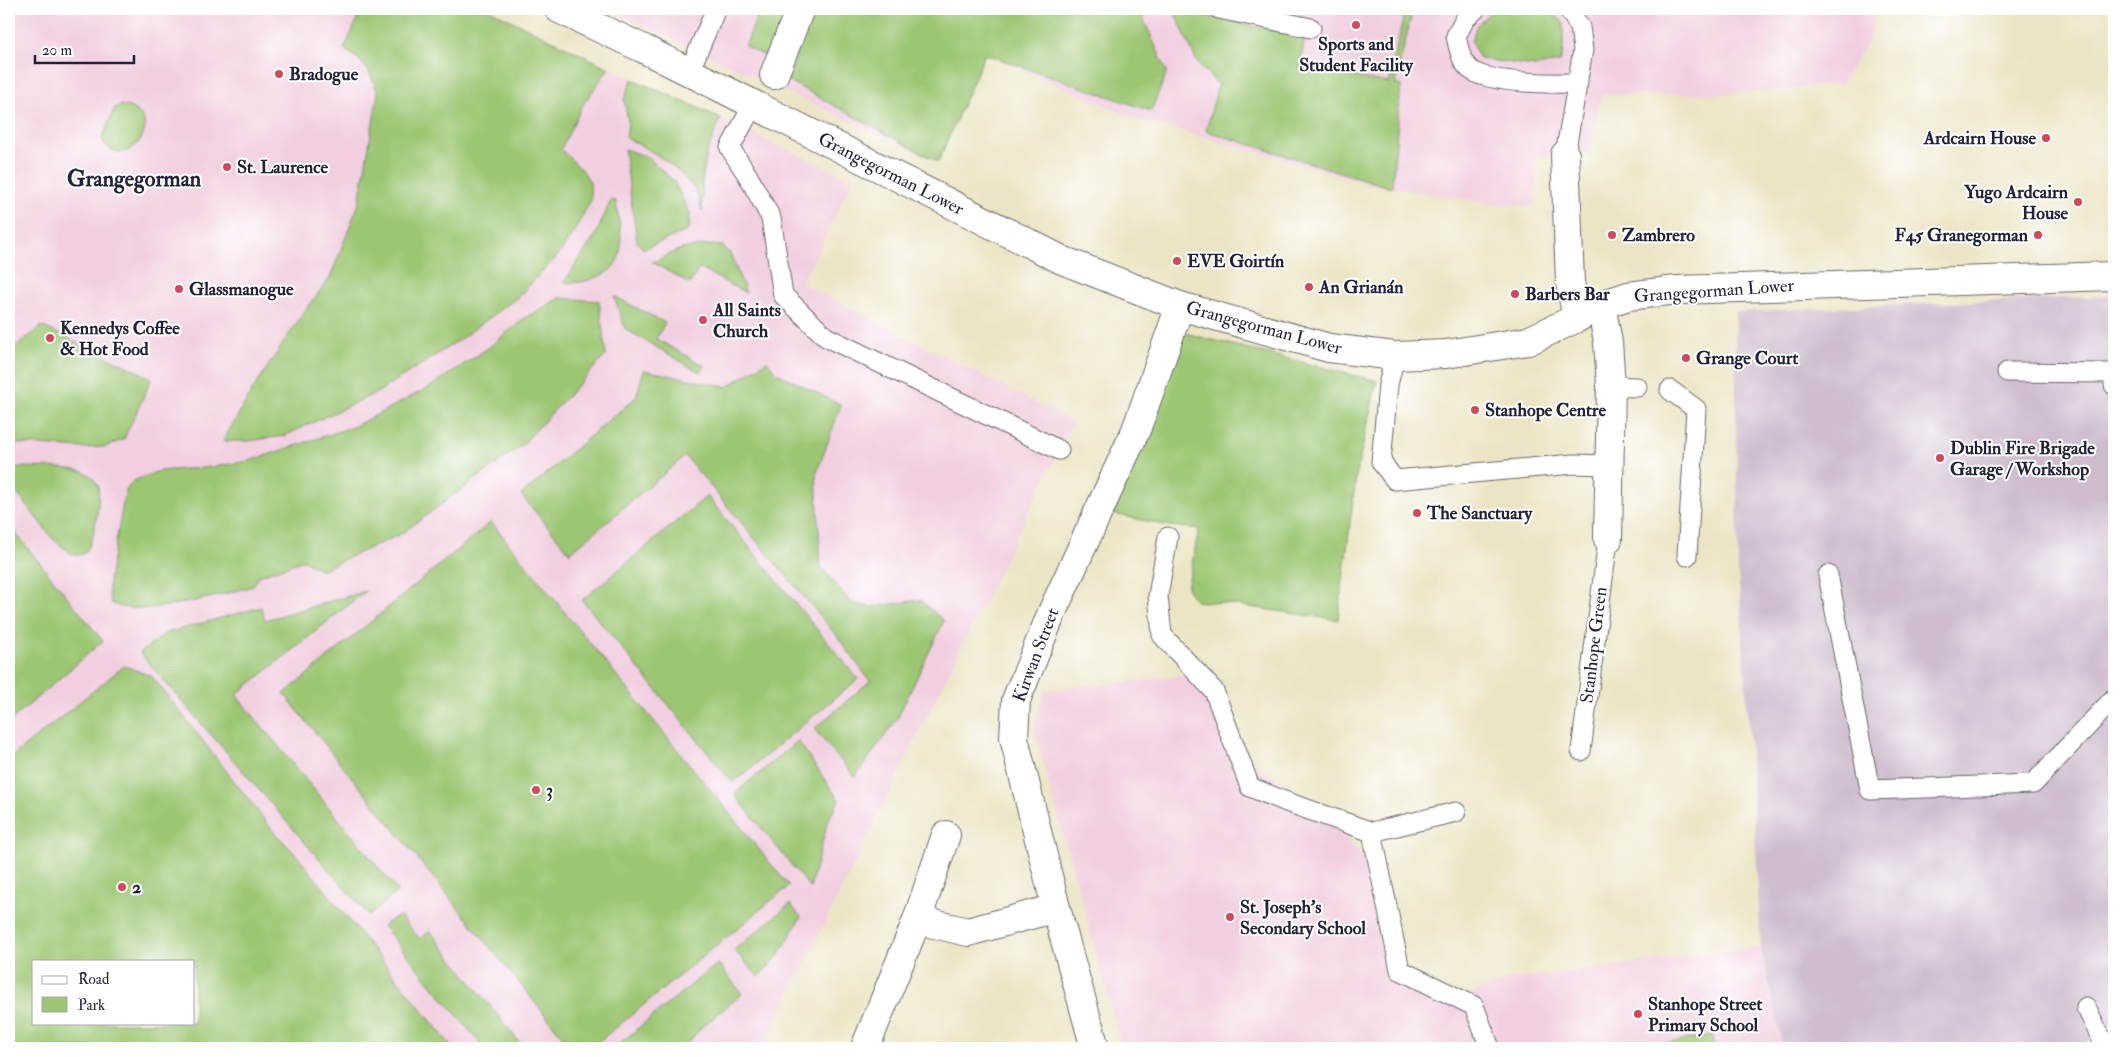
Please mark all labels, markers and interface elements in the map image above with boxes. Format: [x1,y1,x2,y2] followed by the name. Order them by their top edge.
[1350,19,1362,31] marker: Sports and Student Facility
[35,32,134,64] scale bar
[1299,33,1414,77] place label: Sports and Student Facility
[42,41,72,60] text: 20 m
[289,63,359,86] place label: Bradogue
[273,68,285,80] marker: Bradogue
[814,127,968,221] street label: Grangegorman Lower
[1923,127,2036,150] place label: Ardcairn House
[2040,132,2052,144] marker: Ardcairn House
[237,156,329,179] place label: St. Laurence
[221,161,233,173] marker: St. Laurence
[67,165,202,194] district label: Grangegorman
[1963,181,2069,225] place label: Yugo Ardcairn House
[2072,196,2084,208] marker: Yugo Ardcairn House
[1622,224,1695,247] place label: Zambrero
[1894,224,2029,247] place label: F45 Granegorman
[1606,229,1618,241] marker: Zambrero
[2032,229,2044,241] marker: F45 Granegorman
[1187,250,1285,273] place label: EVE Goirtín
[1171,255,1183,267] marker: EVE Goirtín
[1633,274,1795,308] street label: Grangegorman Lower
[1318,276,1404,299] place label: An Grianán
[189,278,294,301] place label: Glassmanogue
[1303,281,1315,293] marker: An Grianán
[173,283,185,295] marker: Glassmanogue
[1525,283,1610,306] place label: Barbers Bar
[1509,288,1521,300] marker: Barbers Bar
[1184,296,1345,360] street label: Grangegorman Lower
[712,299,781,343] place label: All Saints Church
[697,314,709,326] marker: All Saints Church
[60,317,180,361] place label: Kennedys Coffee & Hot Food
[44,332,56,344] marker: Kennedys Coffee & Hot Food
[1696,347,1799,370] place label: Grange Court
[1680,352,1692,364] marker: Grange Court
[1485,399,1606,422] place label: Stanhope Centre
[1469,404,1481,416] marker: Stanhope Centre
[1950,437,2095,481] place label: Dublin Fire Brigade Garage / Workshop
[1934,452,1946,464] marker: Dublin Fire Brigade Garage / Workshop
[1426,502,1533,525] place label: The Sanctuary
[1411,507,1423,519] marker: The Sanctuary
[1575,585,1613,705] street label: Stanhope Green
[1008,605,1065,705] street label: Kirwan Street
[546,779,553,802] place label: 3
[530,784,542,796] marker: 3
[132,876,141,899] place label: 2
[116,881,128,893] marker: 2
[1240,896,1366,940] place label: St. Joseph’s Secondary School
[1224,911,1236,923] marker: St. Joseph’s Secondary School
[32,960,195,1024] legend
[78,970,110,989] text: Road
[1648,993,1763,1037] place label: Stanhope Street Primary School
[78,996,105,1015] text: Park
[1632,1008,1644,1020] marker: Stanhope Street Primary School

